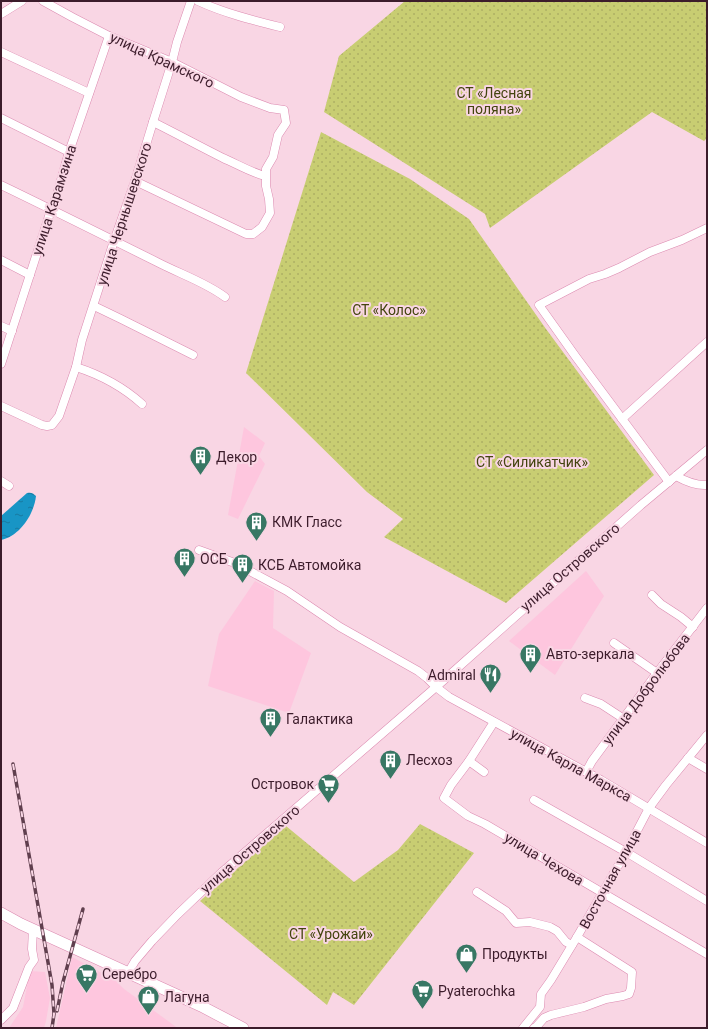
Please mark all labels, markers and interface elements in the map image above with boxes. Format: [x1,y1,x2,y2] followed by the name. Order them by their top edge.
[107,29,217,91] street label: улица Крамского
[456,85,532,117] park label: СТ «Лесная поляна»
[93,141,155,287] street label: улица Чернышевского
[29,143,79,257] street label: улица Карамзина
[352,302,426,318] park label: СТ «Колос»
[188,444,214,477] building icon: Декор
[216,449,257,465] place label: Декор
[476,454,588,470] park label: СТ «Силикатчик»
[244,509,270,542] building icon: КМК Гласс
[272,514,342,530] place label: КМК Гласс
[517,520,623,614] street label: улица Островского
[171,546,197,579] building icon: ОСБ
[200,551,228,567] place label: ОСБ
[229,552,255,585] building icon: КСБ Автомойка
[258,557,361,573] place label: КСБ Автомойка
[599,630,693,748] street label: улица Добролюбова
[518,641,544,674] building icon: Авто-зеркала
[546,646,635,662] place label: Авто-зеркала
[478,662,504,695] restaurant icon: Admiral
[428,667,476,683] place label: Admiral
[257,706,283,739] building icon: Галактика
[286,711,353,727] place label: Галактика
[508,725,634,805] street label: улица Карла Маркса
[378,747,404,780] building icon: Лесхоз
[406,752,453,768] place label: Лесхоз
[316,771,342,804] supermarket icon: Островок
[251,776,314,792] place label: Островок
[197,802,303,896] street label: улица Островского
[576,826,644,932] street label: Восточная улица
[502,829,586,889] street label: улица Чехова
[289,926,373,942] park label: СТ «Урожай»
[454,941,480,974] shop icon: Продукты
[482,946,548,962] place label: Продукты
[74,961,100,994] supermarket icon: Серебро
[102,966,157,982] place label: Серебро
[409,978,435,1011] supermarket icon: Pyaterochka
[438,983,515,999] place label: Pyaterochka
[136,984,162,1017] shop icon: Лагуна
[164,989,210,1005] place label: Лагуна

